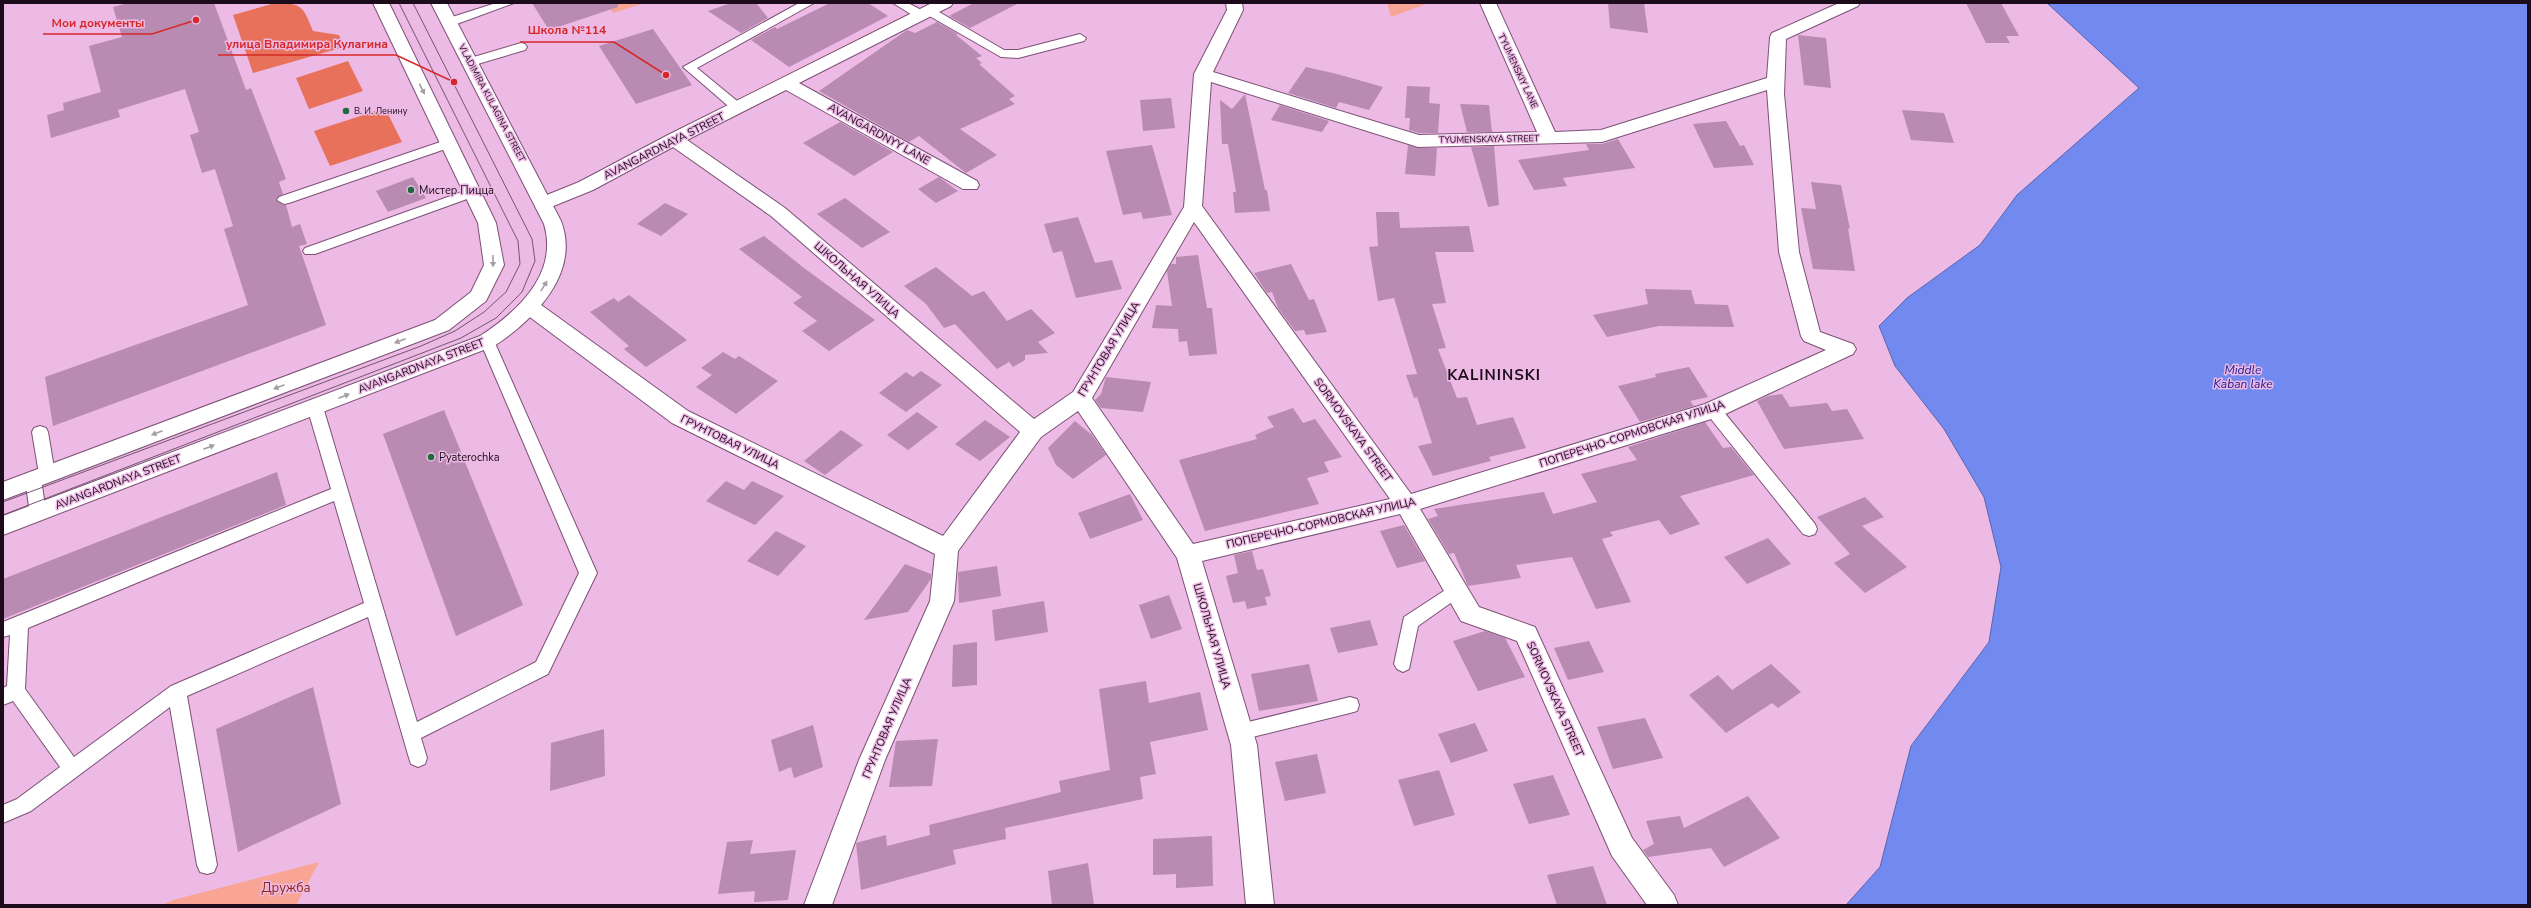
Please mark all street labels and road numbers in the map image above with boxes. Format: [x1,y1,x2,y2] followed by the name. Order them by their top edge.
[1495,32,1541,110] street label: TYUMENSKIY LANE
[455,41,528,164] street label: VLADIMIRA KULAGINA STREET
[825,100,933,168] street label: AVANGARDNYY LANE
[601,109,727,183] street label: AVANGARDNAYA STREET
[1439,132,1540,146] street label: TYUMENSKAYA STREET
[811,239,903,321] street label: ШКОЛЬНАЯ УЛИЦА
[1075,299,1143,399] street label: ГРУНТОВАЯ УЛИЦА
[356,335,487,397] street label: AVANGARDNAYA STREET
[1310,375,1396,485] street label: SORMOVSKAYA STREET
[1537,397,1727,471] street label: ПОПЕРЕЧНО-СОРМОВСКАЯ УЛИЦА
[678,411,782,473] street label: ГРУНТОВАЯ УЛИЦА
[53,451,184,513] street label: AVANGARDNAYA STREET
[1225,494,1417,552] street label: ПОПЕРЕЧНО-СОРМОВСКАЯ УЛИЦА
[1190,581,1234,691] street label: ШКОЛЬНАЯ УЛИЦА
[1523,639,1587,759] street label: SORMOVSKAYA STREET
[859,675,915,781] street label: ГРУНТОВАЯ УЛИЦА

